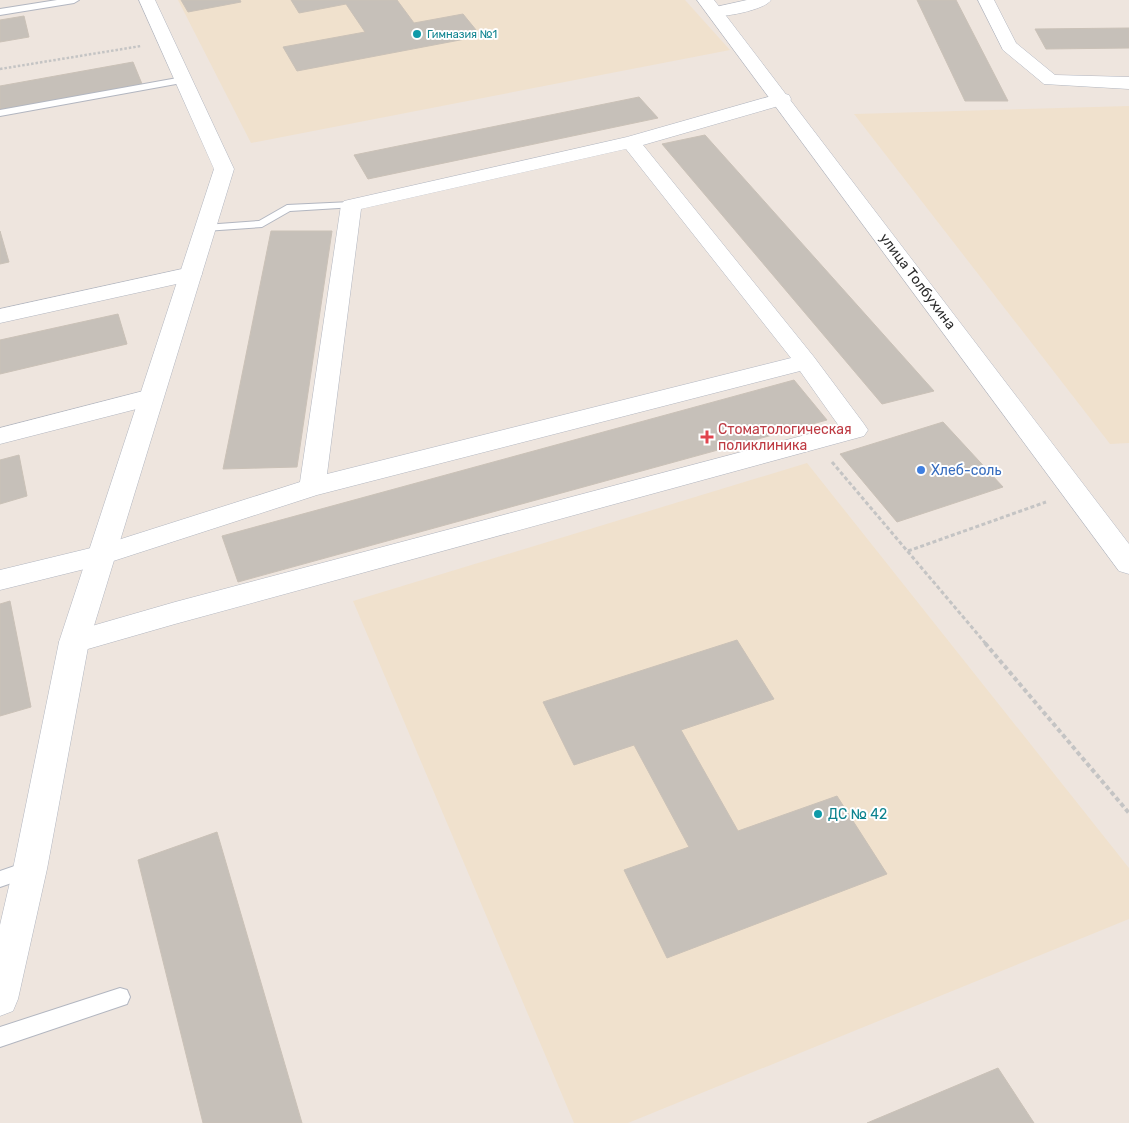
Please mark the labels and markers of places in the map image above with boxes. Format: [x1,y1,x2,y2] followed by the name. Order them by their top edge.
[411,28,423,40] marker: Гимназия №1
[427,28,497,41] place label: Гимназия №1
[718,421,852,454] place label: Стоматологическая поликлиника
[700,430,714,444] marker: Стоматологическая поликлиника
[931,462,1002,479] place label: Хлеб-соль
[915,464,927,476] marker: Хлеб-соль
[828,806,887,823] place label: ДС № 42
[812,808,824,820] marker: ДС № 42

